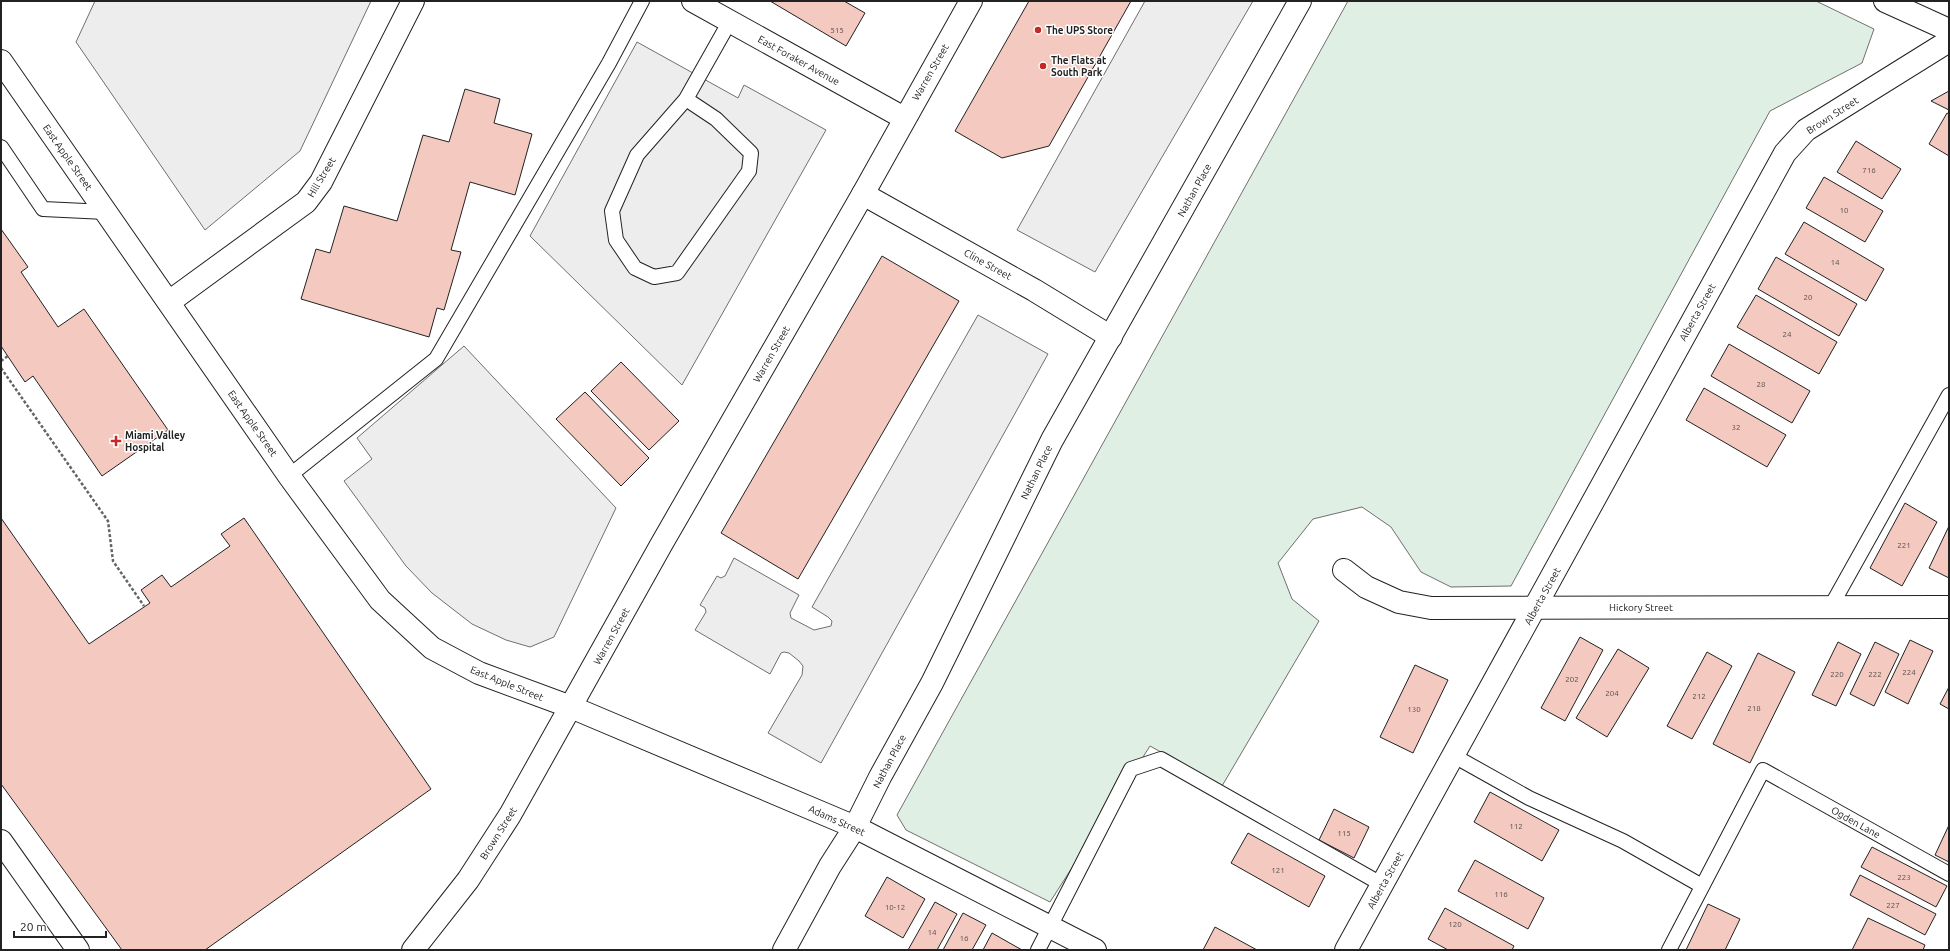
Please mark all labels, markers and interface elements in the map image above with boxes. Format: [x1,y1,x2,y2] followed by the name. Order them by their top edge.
[1033,25,1043,35] marker: The UPS Store
[1046,25,1113,36] place label: The UPS Store
[830,26,844,35] house number: 515
[756,33,841,87] street label: East Foraker Avenue
[910,42,951,102] street label: Warren Street
[1051,55,1107,78] place label: The Flats at South Park
[1038,61,1048,71] marker: The Flats at South Park
[1804,95,1860,136] street label: Brown Street
[41,122,94,192] street label: East Apple Street
[305,155,338,199] street label: Hill Street
[1175,162,1214,219] street label: Nathan Place
[1862,166,1876,175] house number: 716
[1839,206,1849,215] house number: 10
[962,247,1013,282] street label: Cline Street
[1830,258,1840,267] house number: 14
[1677,282,1718,343] street label: Alberta Street
[1803,293,1813,302] house number: 20
[751,324,792,384] street label: Warren Street
[1782,330,1792,339] house number: 24
[1756,380,1766,389] house number: 28
[226,388,279,458] street label: East Apple Street
[1731,423,1741,432] house number: 32
[125,430,186,453] place label: Miami Valley Hospital
[110,435,122,447] marker: Miami Valley Hospital
[1019,443,1054,501] street label: Nathan Place
[1897,541,1911,550] house number: 221
[1522,566,1563,627] street label: Alberta Street
[1609,602,1673,613] street label: Hickory Street
[591,606,632,667] street label: Warren Street
[469,664,545,703] street label: East Apple Street
[1902,668,1916,677] house number: 224
[1830,670,1844,679] house number: 220
[1868,670,1882,679] house number: 222
[1565,675,1579,684] house number: 202
[1605,689,1619,698] house number: 204
[1692,692,1706,701] house number: 212
[1747,704,1761,713] house number: 218
[1407,705,1421,714] house number: 130
[871,733,908,790] street label: Nathan Place
[807,803,867,838] street label: Adams Street
[1829,804,1882,840] street label: Ogden Lane
[478,805,519,861] street label: Brown Street
[1509,822,1523,831] house number: 112
[1337,829,1351,838] house number: 115
[1365,850,1406,911] street label: Alberta Street
[1271,866,1285,875] house number: 121
[1897,873,1911,882] house number: 223
[1494,890,1508,899] house number: 116
[1886,901,1900,910] house number: 227
[885,903,905,912] house number: 10-12
[14,913,106,939] scale bar
[20,920,47,933] text: 20 m
[1448,920,1462,929] house number: 120
[927,928,937,937] house number: 14
[959,934,969,943] house number: 16

